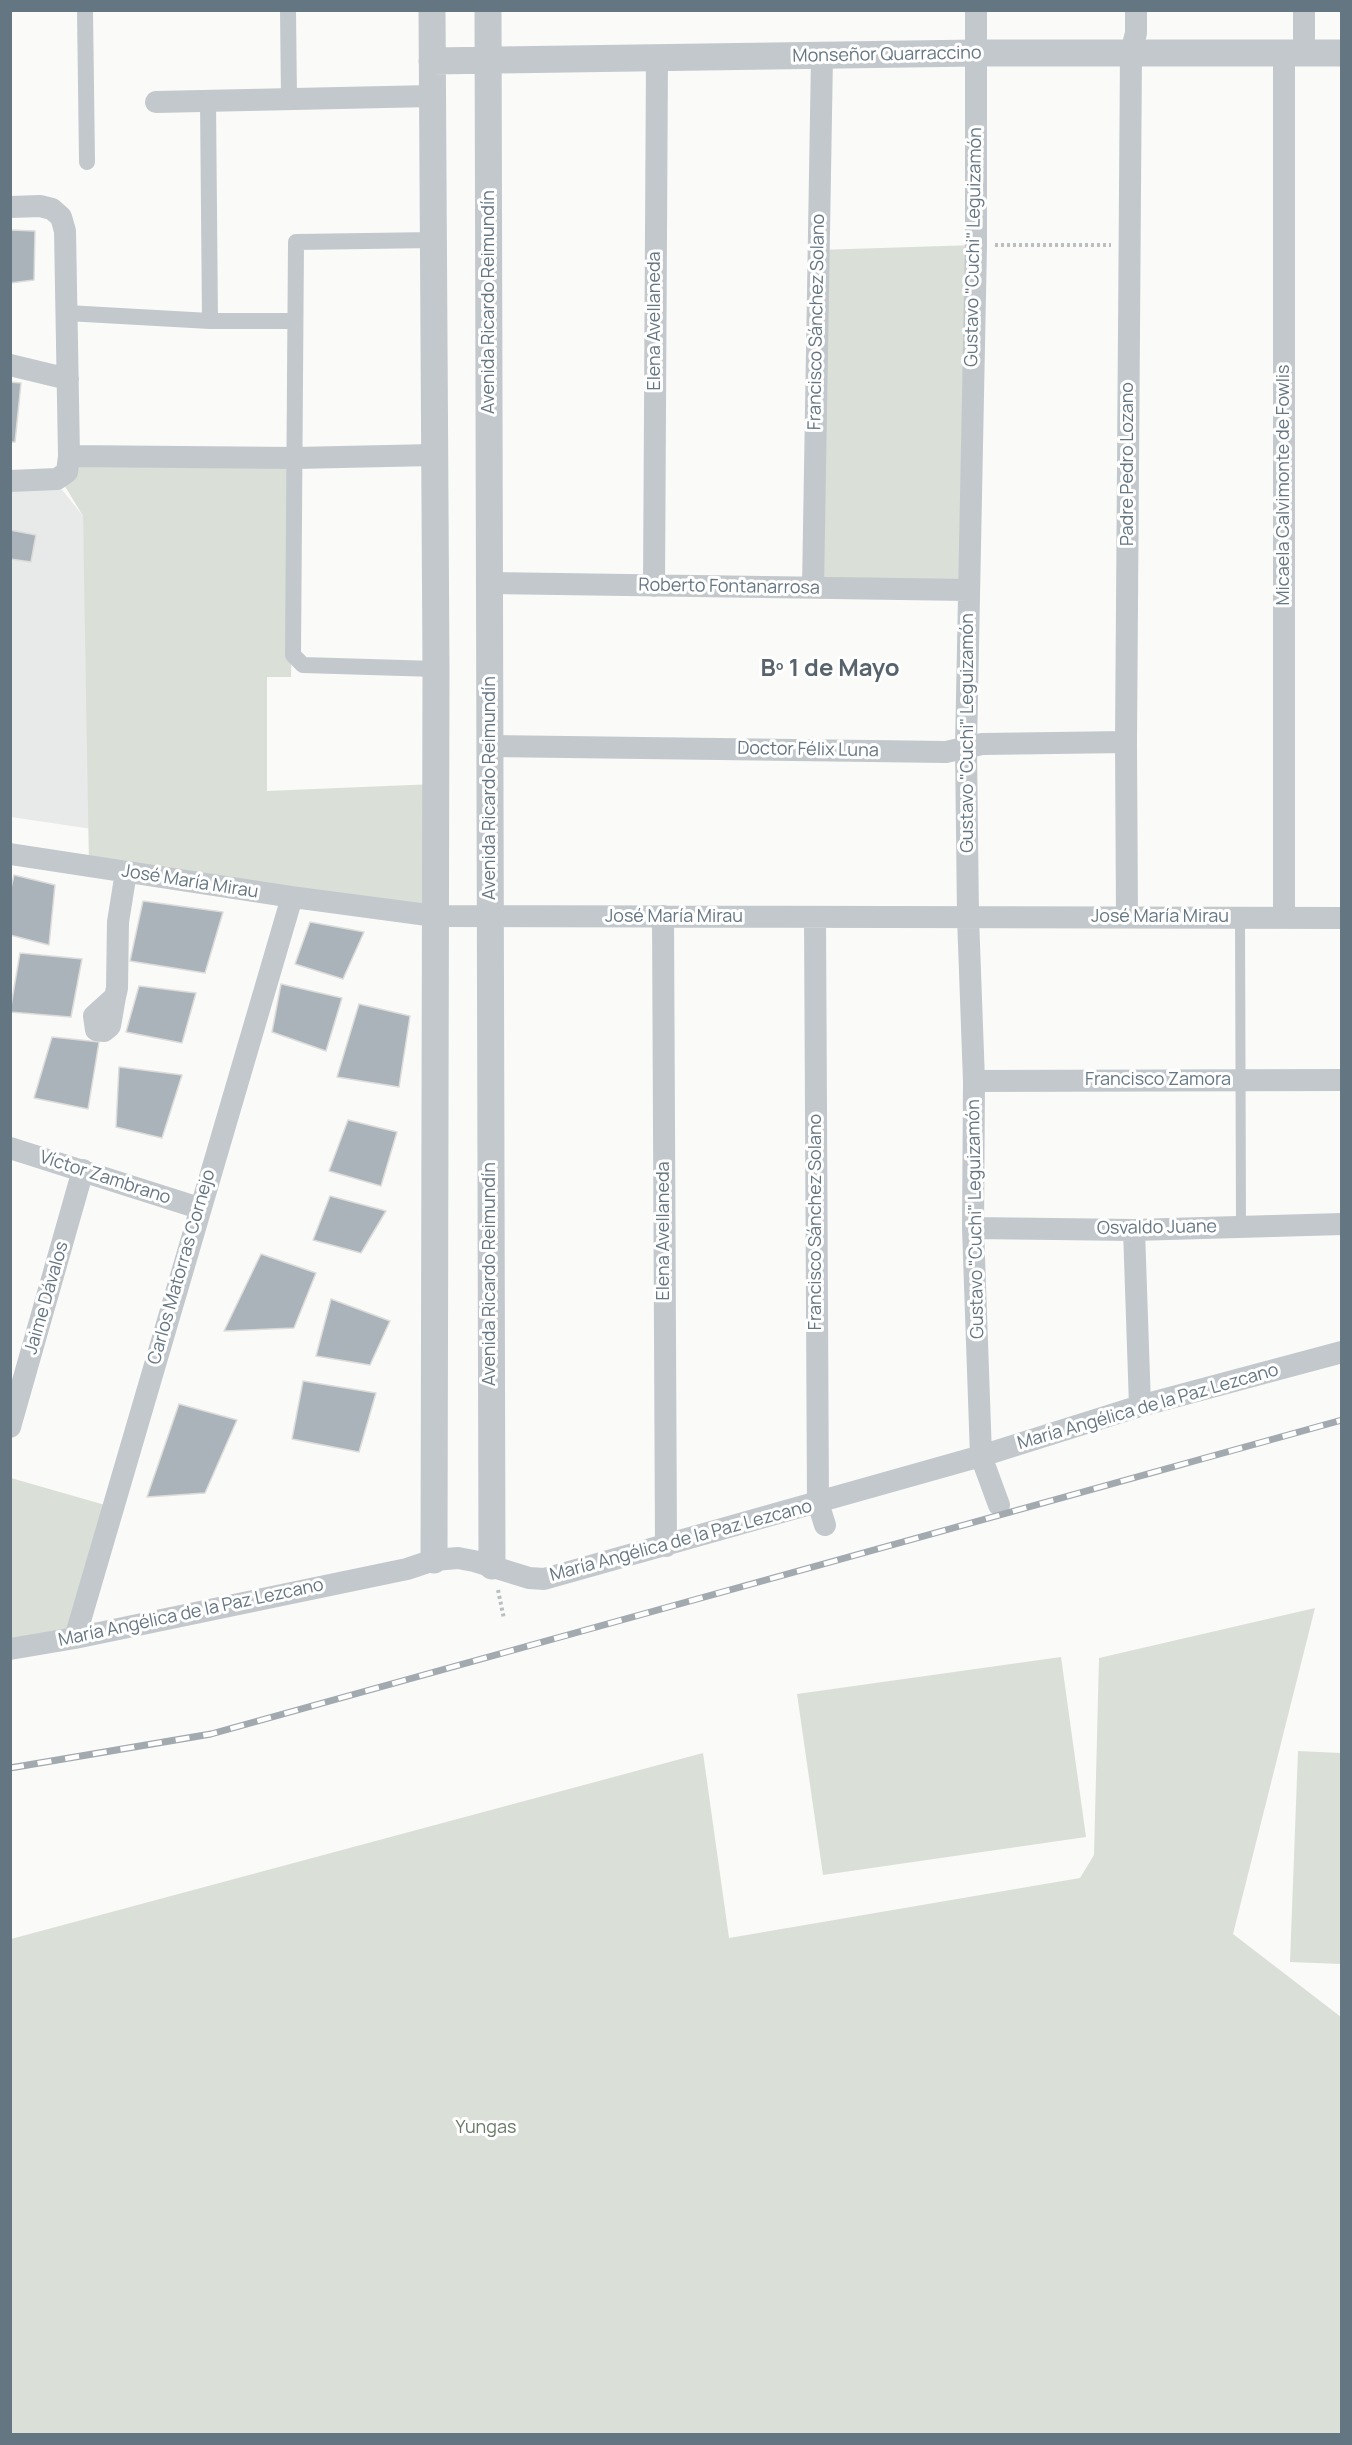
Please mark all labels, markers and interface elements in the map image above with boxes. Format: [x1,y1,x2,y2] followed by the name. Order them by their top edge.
[792,43,982,67] street label: Monseñor Quarraccino
[961,127,987,367] street label: Gustavo "Cuchi" Leguizamón
[478,190,500,414] street label: Avenida Ricardo Reimundín
[804,214,830,430] street label: Francisco Sánchez Solano
[644,251,666,391] street label: Elena Avellaneda
[1273,364,1295,606] street label: Micaela Calvimonte de Fowlis
[1117,382,1139,546] street label: Padre Pedro Lozano
[638,575,820,599] street label: Roberto Fontanarrosa
[957,613,979,853] street label: Gustavo "Cuchi" Leguizamón
[760,655,900,683] district label: Bº 1 de Mayo
[479,676,501,900] street label: Avenida Ricardo Reimundín
[737,738,879,762] street label: Doctor Félix Luna
[120,861,260,903] street label: José María Mirau
[605,906,743,928] street label: José María Mirau
[1091,906,1229,928] street label: José María Mirau
[1085,1069,1231,1091] street label: Francisco Zamora
[963,1099,989,1339] street label: Gustavo "Cuchi" Leguizamón
[805,1114,827,1330] street label: Francisco Sánchez Solano
[37,1147,173,1209] street label: Víctor Zambrano
[653,1161,675,1301] street label: Elena Avellaneda
[479,1162,501,1386] street label: Avenida Ricardo Reimundín
[144,1167,220,1367] street label: Carlos Matorras Cornejo
[1097,1216,1217,1240] street label: Osvaldo Juane
[21,1239,73,1357] street label: Jaime Dávalos
[1015,1359,1281,1455] street label: María Angélica de la Paz Lezcano
[548,1496,814,1586] street label: María Angélica de la Paz Lezcano
[56,1574,326,1652] street label: María Angélica de la Paz Lezcano
[456,2117,516,2139] park label: Yungas

